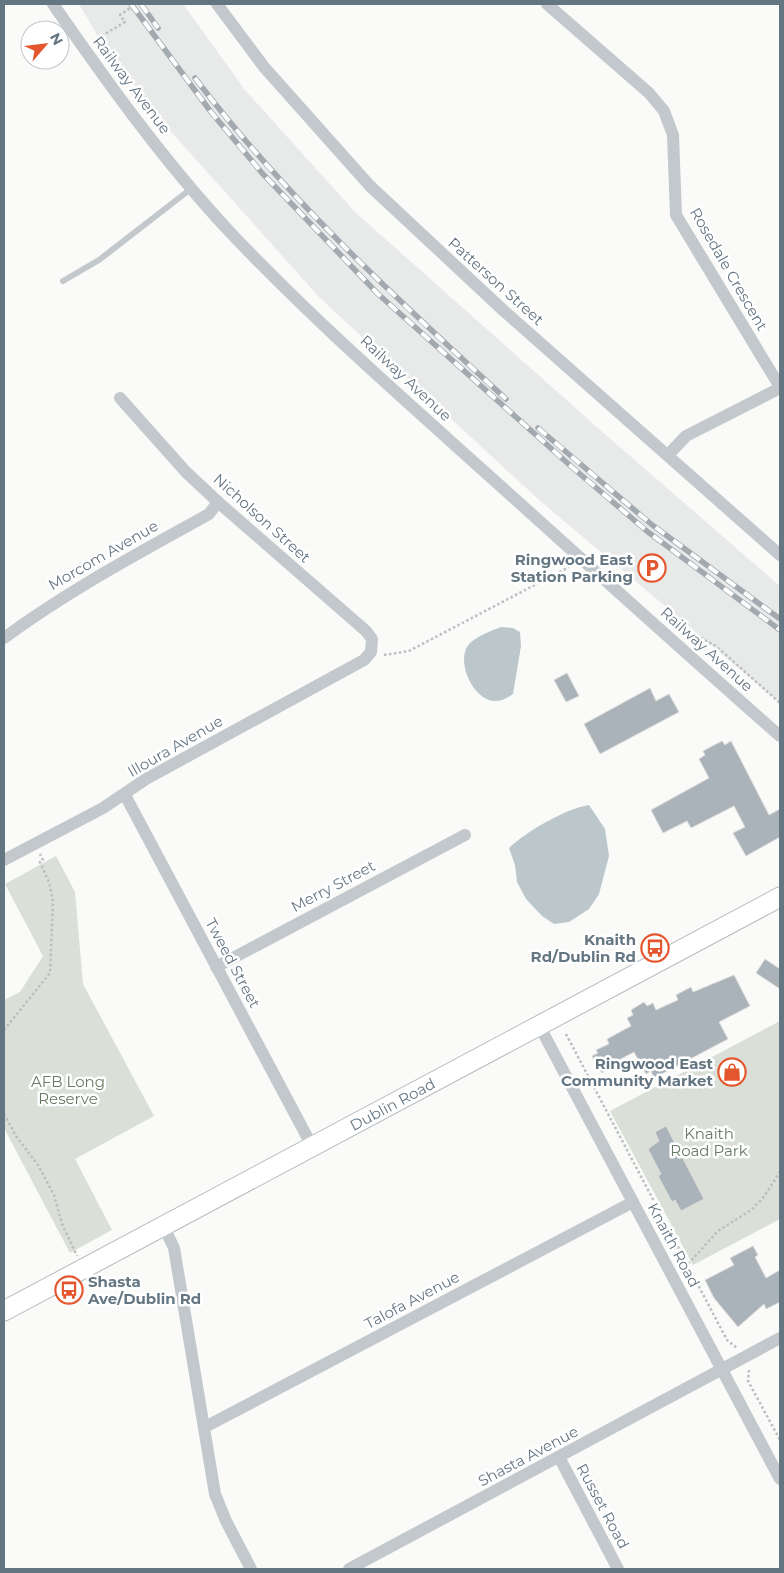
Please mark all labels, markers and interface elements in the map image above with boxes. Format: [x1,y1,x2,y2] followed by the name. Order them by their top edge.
[20,20,70,70] north arrow
[46,30,67,48] text: N
[89,32,175,138] street label: Railway Avenue
[686,204,772,334] street label: Rosedale Crescent
[444,233,548,329] street label: Patterson Street
[356,331,456,425] street label: Railway Avenue
[209,469,315,567] street label: Nicholson Street
[45,516,161,594] street label: Morcom Avenue
[511,550,633,586] place label: Ringwood East Station Parking
[637,553,667,583] parking icon: Ringwood East Station Parking
[657,603,757,695] street label: Railway Avenue
[124,711,226,781] street label: Illoura Avenue
[288,856,378,916] street label: Merry Street
[201,915,265,1011] street label: Tweed Street
[531,930,636,966] place label: Knaith Rd/Dublin Rd
[640,933,670,963] bus stop icon: Knaith Rd/Dublin Rd
[561,1054,713,1090] place label: Ringwood East Community Market
[717,1057,747,1087] shop icon: Ringwood East Community Market
[31,1072,105,1108] park label: AFB Long Reserve
[346,1073,438,1134] street label: Dublin Road
[670,1124,748,1160] park label: Knaith Road Park
[644,1200,704,1290] street label: Knaith Road
[361,1267,463,1333] street label: Talofa Avenue
[87,1272,201,1308] place label: Shasta Ave/Dublin Rd
[54,1275,84,1305] bus stop icon: Shasta Ave/Dublin Rd
[475,1422,581,1490] street label: Shasta Avenue
[573,1460,633,1552] street label: Russet Road

